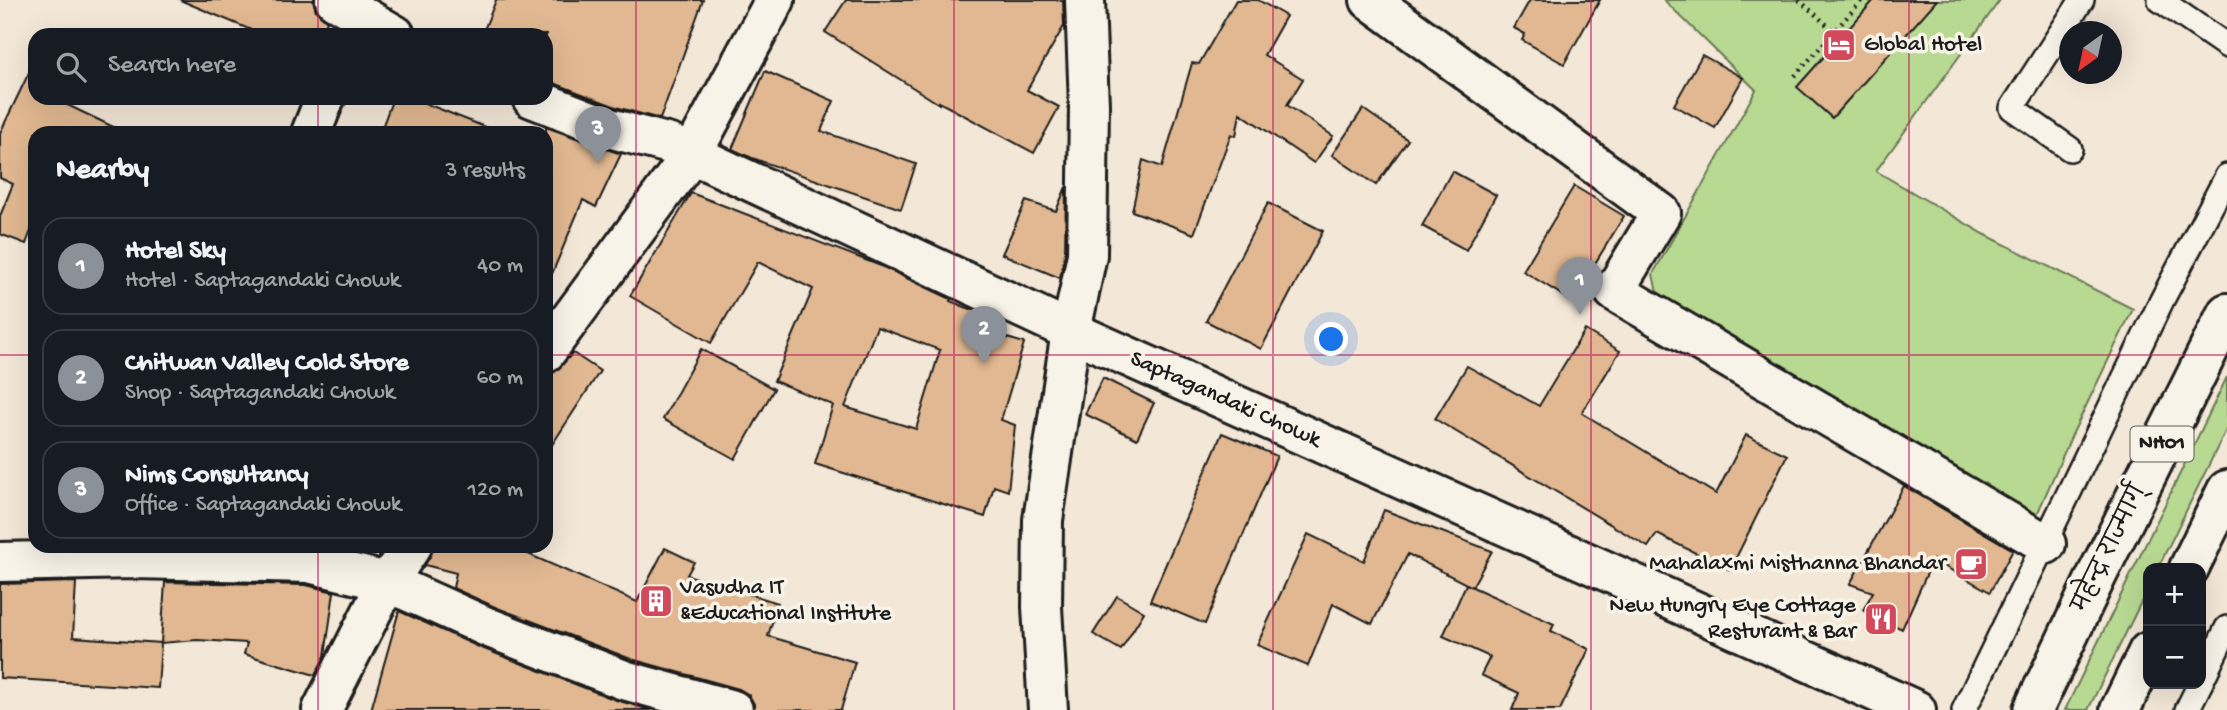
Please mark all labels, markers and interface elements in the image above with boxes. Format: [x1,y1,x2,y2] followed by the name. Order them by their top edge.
[2059,21,2122,84] north arrow
[1820,26,1858,64] hotel icon: Global Hotel
[28,28,553,105] search box
[1864,32,1982,59] place label: Global Hotel
[52,48,90,86] icon: search
[108,51,236,82] text: Search here
[575,106,621,164] pin: 3
[56,154,149,189] text: Nearby
[445,158,525,185] text: 3 results
[125,237,226,268] text: Hotel Sky
[76,253,86,280] text: 1
[477,253,523,280] text: 40 m
[1557,257,1603,315] pin: 1
[125,268,400,295] text: Hotel · Saptagandaki Chowk
[961,306,1007,364] pin: 2
[1314,322,1348,356] your location
[1126,346,1327,455] street label: Saptagandaki Chowk
[125,349,409,380] text: Chitwan Valley Cold Store
[75,365,87,392] text: 2
[477,365,523,392] text: 60 m
[125,380,395,407] text: Shop · Saptagandaki Chowk
[2130,426,2194,462] road number: NH01
[125,461,308,492] text: Nims Consultancy
[2059,475,2155,619] street label: महेन्द्र राज्मार्ग्
[75,477,87,504] text: 3
[468,477,523,504] text: 120 m
[125,492,401,519] text: Office · Saptagandaki Chowk
[1952,545,1990,583] cafe icon: Mahalaxmi Misthanna Bhandar
[1649,551,1948,578] place label: Mahalaxmi Misthanna Bhandar
[2143,563,2206,689] map controls
[2143,563,2206,626] button: +
[679,575,892,628] place label: Vasudha IT &Educational Institute
[637,582,675,620] building icon: Vasudha IT &Educational Institute
[1609,593,1858,646] place label: New Hungry Eye Cottage Resturant & Bar
[1862,600,1900,638] restaurant icon: New Hungry Eye Cottage Resturant & Bar
[2143,626,2206,689] button: −

